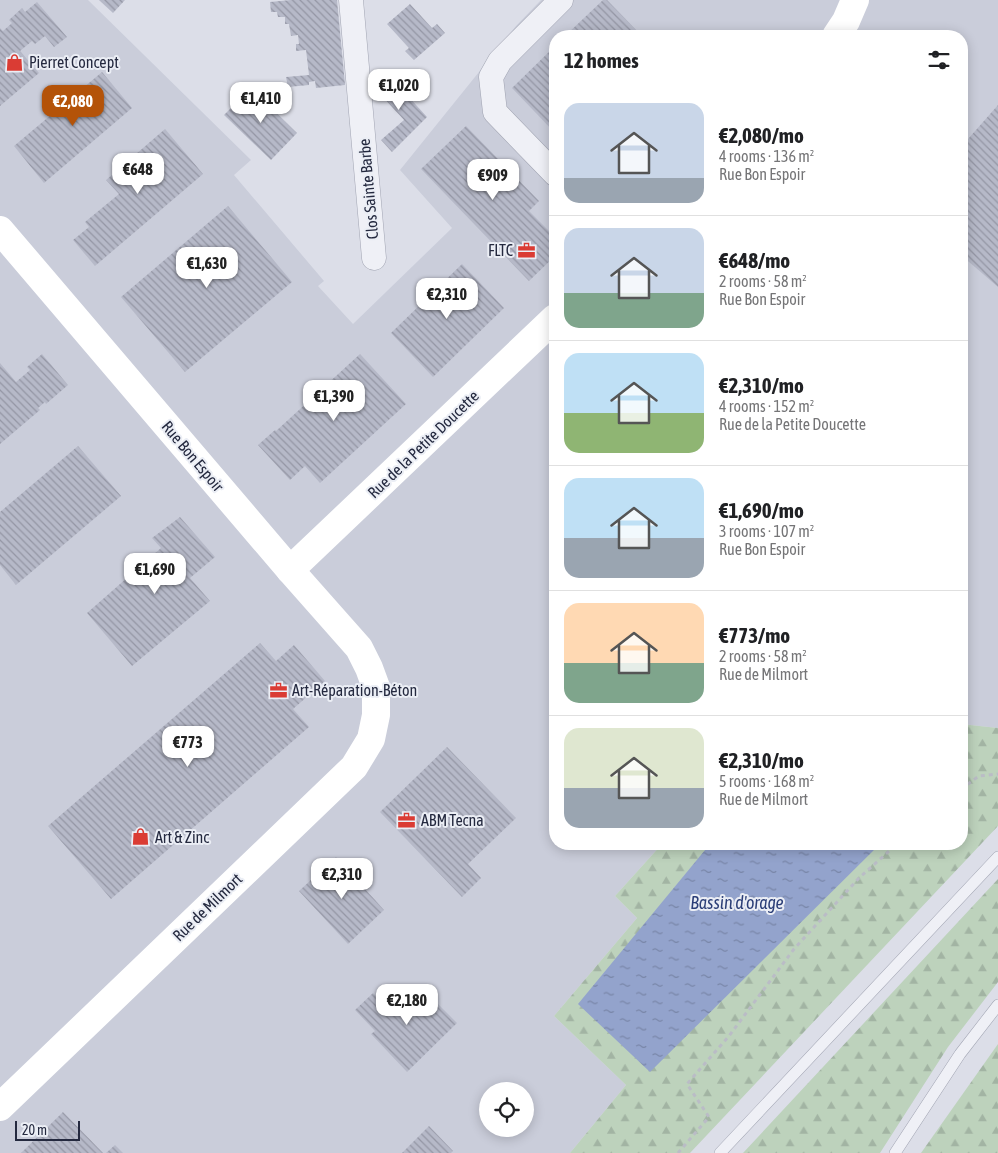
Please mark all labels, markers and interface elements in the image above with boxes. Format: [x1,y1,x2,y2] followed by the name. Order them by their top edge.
[925,46,953,74] icon: filters
[564,48,639,72] text: 12 homes
[5,52,25,72] shop icon: Pierret Concept
[29,53,119,72] place label: Pierret Concept
[358,68,440,111] pin: €1,020
[379,76,419,94] text: €1,020
[220,82,302,124] pin: €1,410
[32,84,114,127] pin: €2,080
[241,89,281,107] text: €1,410
[53,92,93,110] text: €2,080
[604,123,664,183] icon: home
[719,123,804,147] text: €2,080/mo
[355,138,381,240] street label: Clos Sainte Barbe
[719,147,814,165] text: 4 rooms · 136 m²
[108,152,168,195] pin: €648
[463,158,523,201] pin: €909
[123,160,153,178] text: €648
[719,165,805,183] text: Rue Bon Espoir
[478,166,508,184] text: €909
[517,240,537,260] office icon: FLTC
[488,241,513,259] place label: FLTC
[166,246,248,289] pin: €1,630
[604,248,664,308] icon: home
[719,248,790,272] text: €648/mo
[187,254,227,272] text: €1,630
[719,272,807,290] text: 2 rooms · 58 m²
[406,278,488,320] pin: €2,310
[427,285,467,303] text: €2,310
[719,290,805,308] text: Rue Bon Espoir
[604,373,664,433] icon: home
[719,373,804,397] text: €2,310/mo
[293,380,375,422] pin: €1,390
[364,386,482,502] street label: Rue de la Petite Doucette
[314,387,354,405] text: €1,390
[719,397,814,415] text: 4 rooms · 152 m²
[719,415,866,433] text: Rue de la Petite Doucette
[158,417,228,496] street label: Rue Bon Espoir
[604,498,664,558] icon: home
[719,498,804,522] text: €1,690/mo
[719,522,814,540] text: 3 rooms · 107 m²
[719,540,805,558] text: Rue Bon Espoir
[114,552,196,595] pin: €1,690
[135,560,175,578] text: €1,690
[604,623,664,683] icon: home
[719,623,790,647] text: €773/mo
[719,647,807,665] text: 2 rooms · 58 m²
[719,665,808,683] text: Rue de Milmort
[268,680,288,700] office icon: Art-Réparation-Béton
[292,681,417,700] place label: Art-Réparation-Béton
[158,726,218,768] pin: €773
[173,733,203,751] text: €773
[604,748,664,808] icon: home
[719,748,804,772] text: €2,310/mo
[719,772,814,790] text: 5 rooms · 168 m²
[719,790,808,808] text: Rue de Milmort
[397,810,417,830] office icon: ABM Tecna
[421,811,484,829] place label: ABM Tecna
[131,827,151,847] shop icon: Art & Zinc
[155,828,209,846] place label: Art & Zinc
[301,858,383,900] pin: €2,310
[322,865,362,883] text: €2,310
[169,869,246,944] street label: Rue de Milmort
[690,892,784,913] water label: Bassin d'orage
[366,984,448,1026] pin: €2,180
[387,991,427,1009] text: €2,180
[479,1082,534,1137] map controls
[479,1082,534,1137] button: locate
[15,1118,80,1141] scale bar
[22,1122,47,1138] text: 20 m

